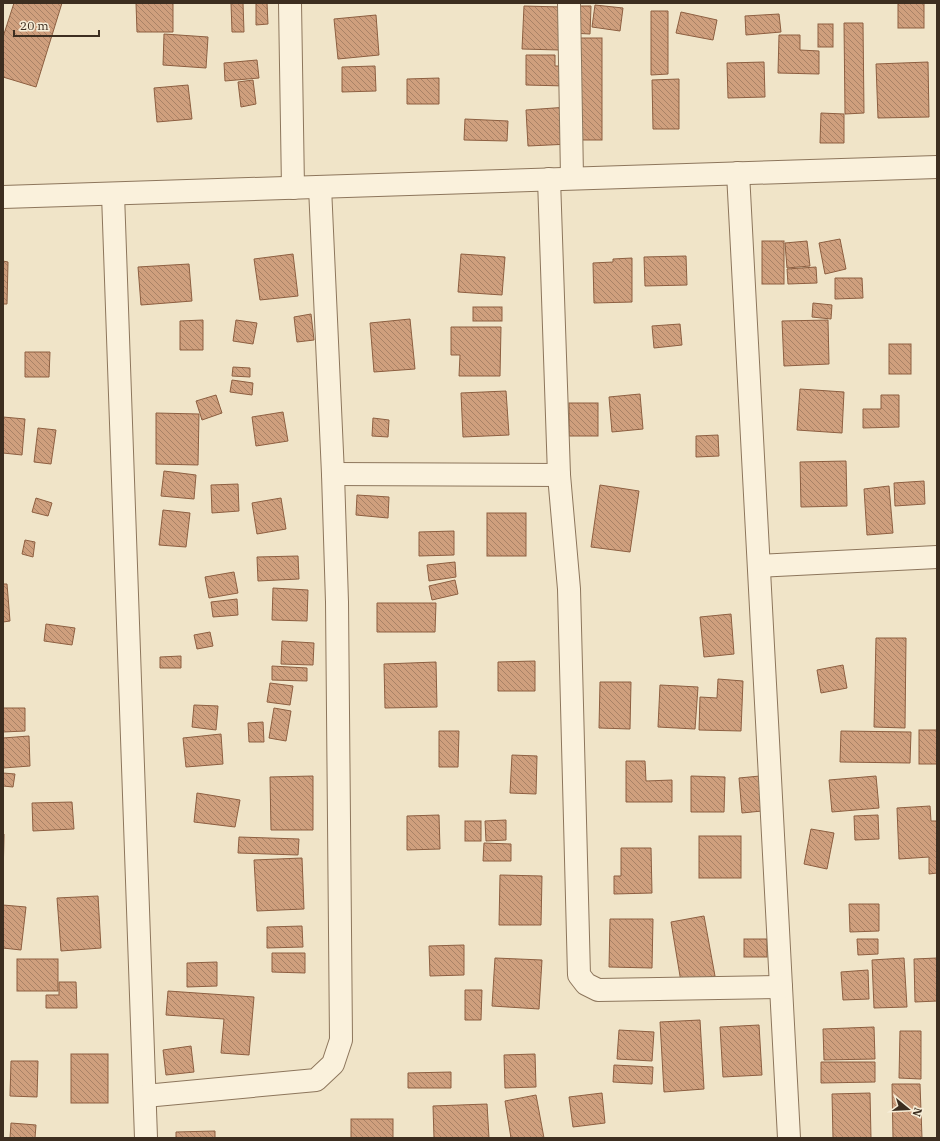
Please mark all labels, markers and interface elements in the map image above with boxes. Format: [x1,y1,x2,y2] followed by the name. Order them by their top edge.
[14,12,99,38] scale bar
[20,18,49,33] text: 20 m
[888,1089,928,1129] north arrow
[909,1106,926,1119] text: N

